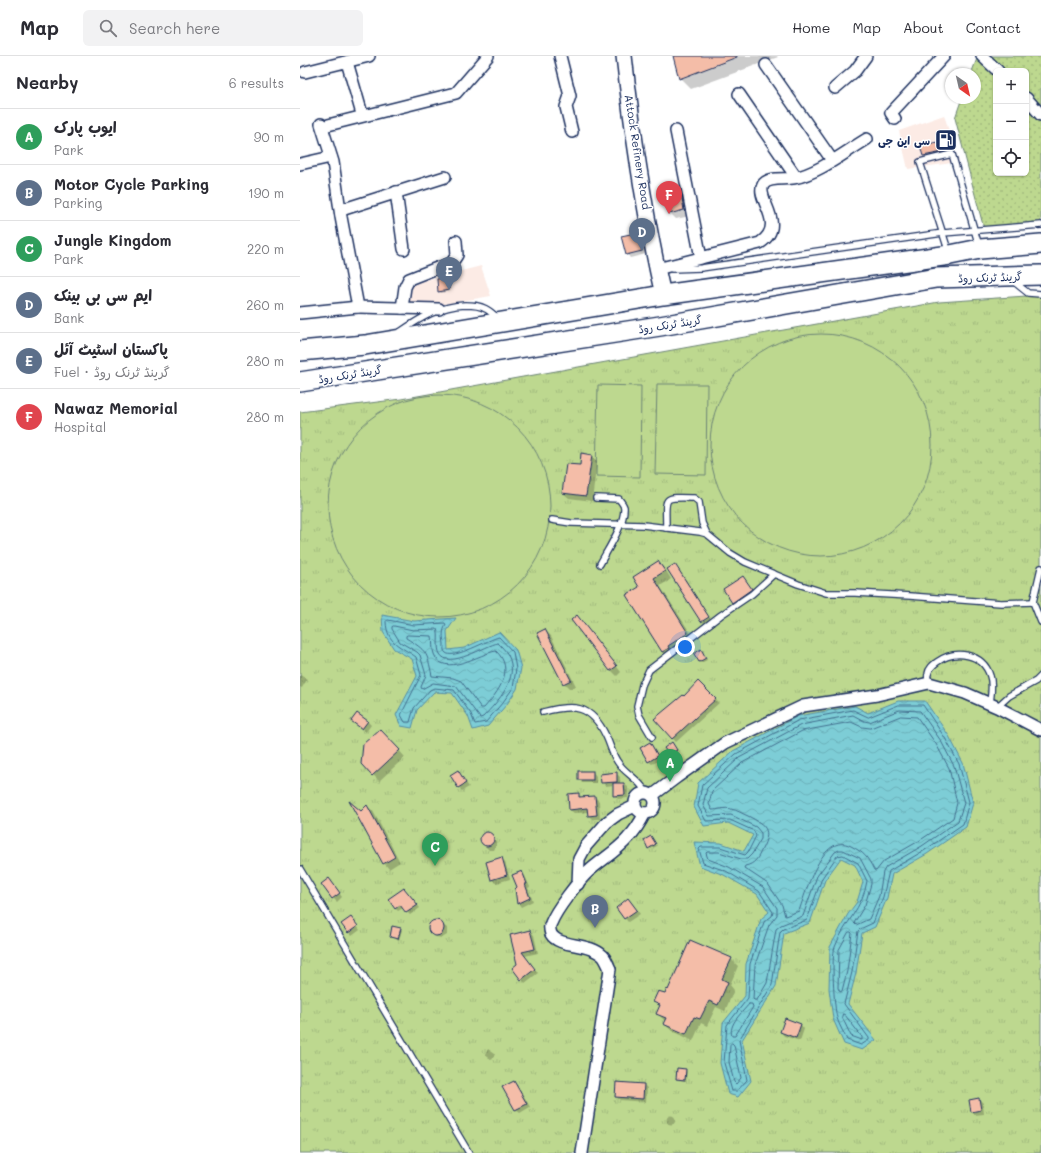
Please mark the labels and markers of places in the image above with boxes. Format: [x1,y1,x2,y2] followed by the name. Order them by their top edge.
[933,127,959,153] fuel station icon: سی این جی
[878,133,930,149] place label: سی این جی
[656,181,682,214] pin: F
[629,218,655,251] pin: D
[436,257,462,290] pin: E
[657,749,683,782] pin: A
[422,833,448,866] pin: C
[582,895,608,928] pin: B

